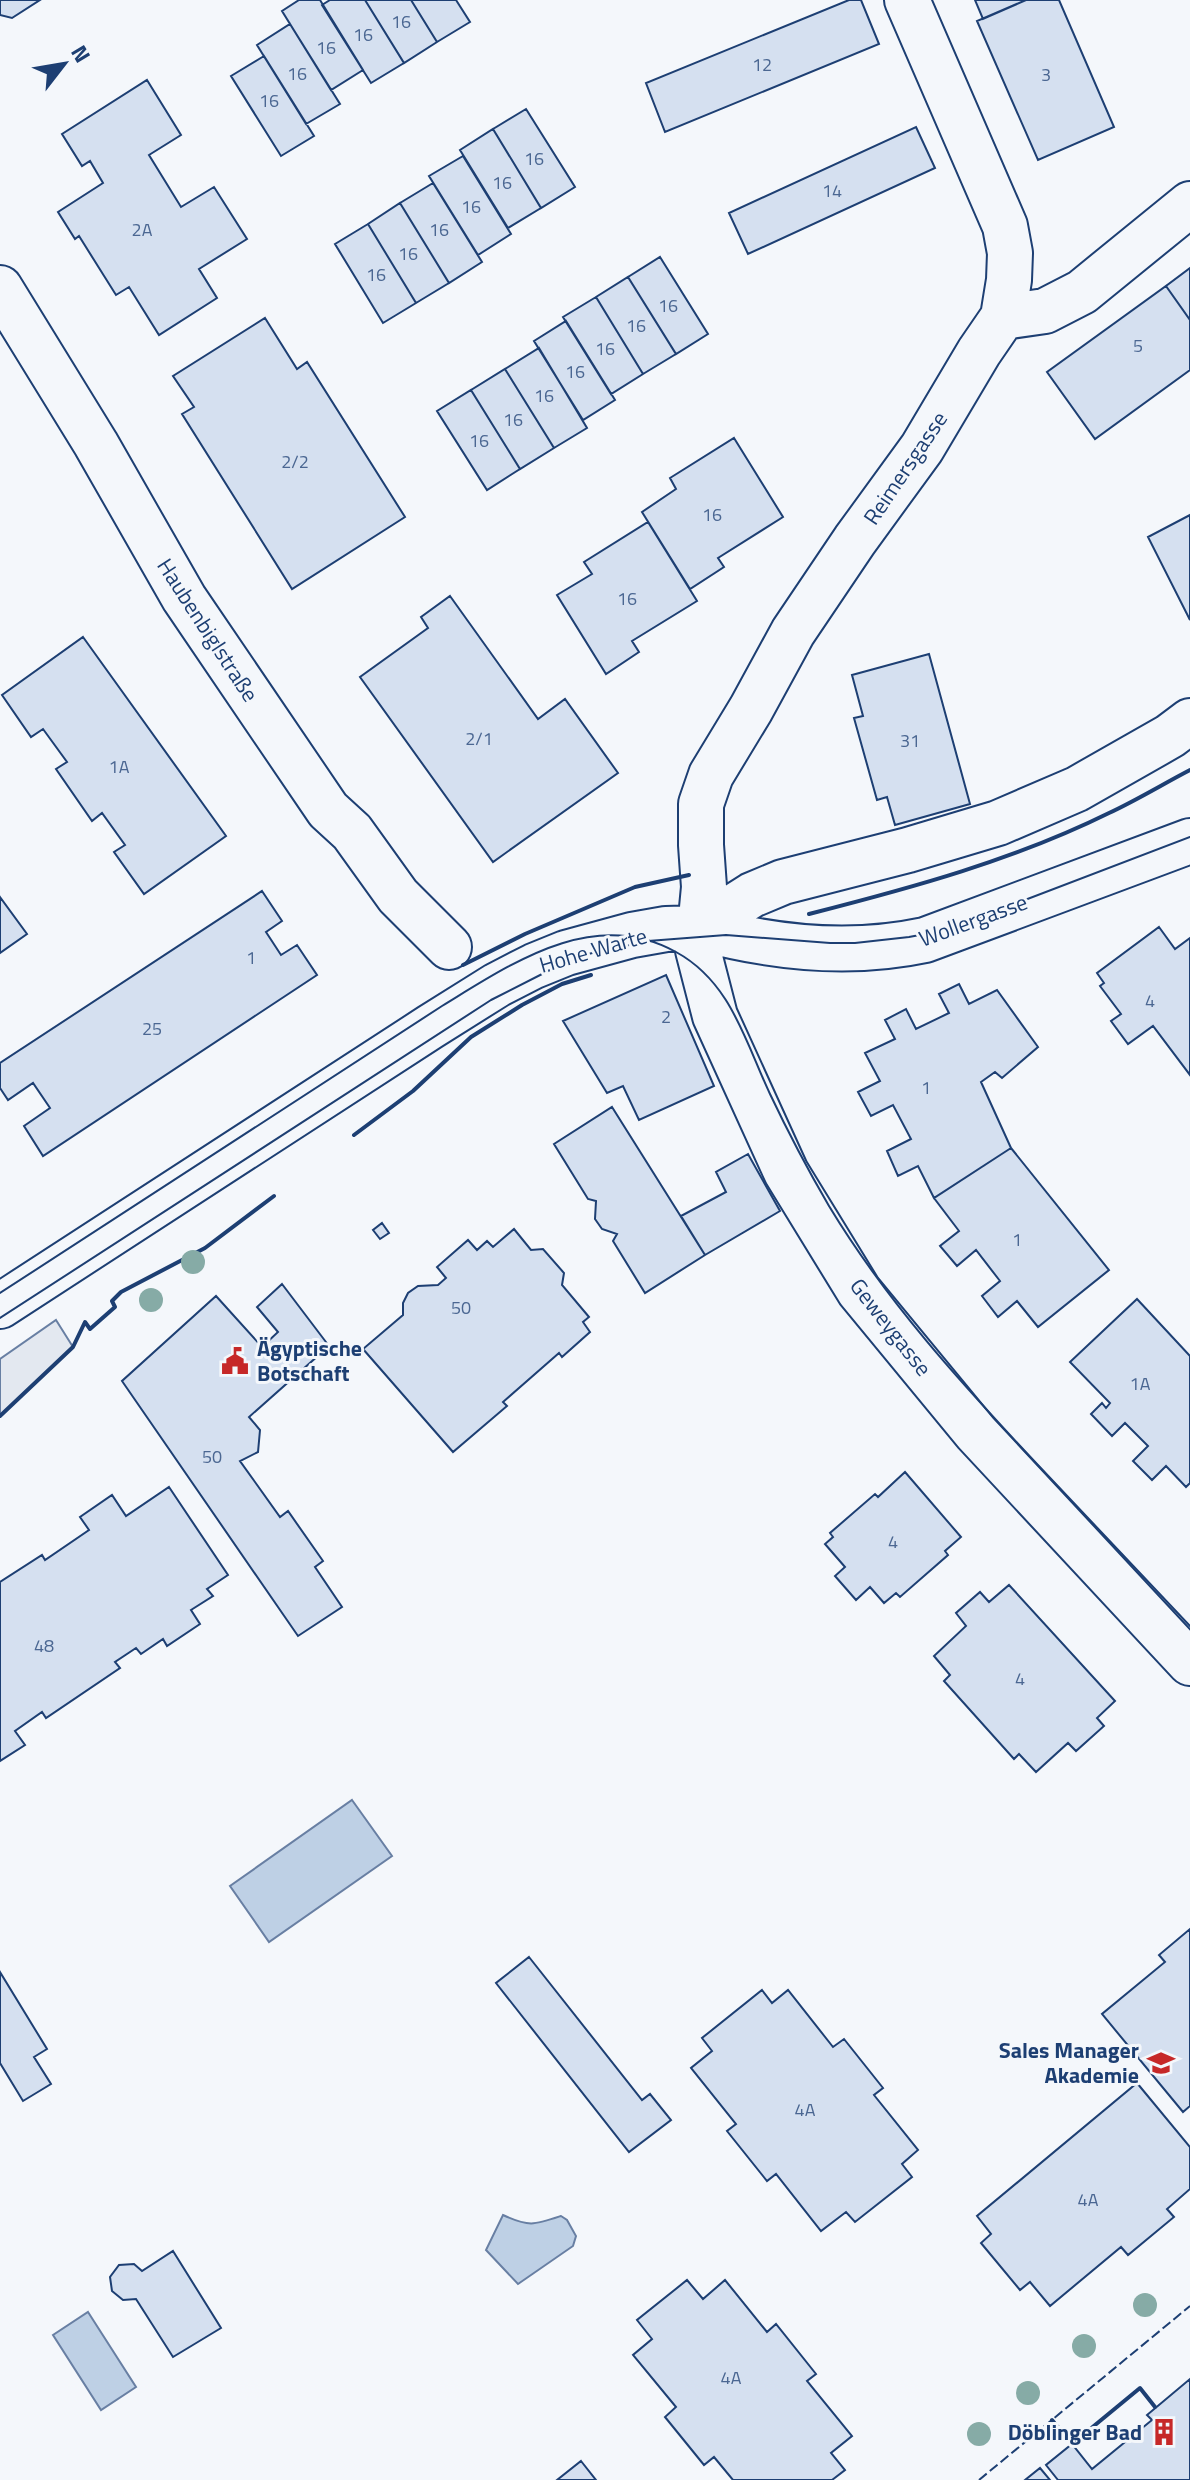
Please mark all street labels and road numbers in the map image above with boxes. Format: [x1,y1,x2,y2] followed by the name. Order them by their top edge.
[854,404,956,532] street label: Reimersgasse
[149,551,267,709] street label: Haubenbiglstraße
[914,885,1032,955] street label: Wollergasse
[535,918,651,982] street label: Hohe Warte
[842,1271,940,1383] street label: Geweygasse

